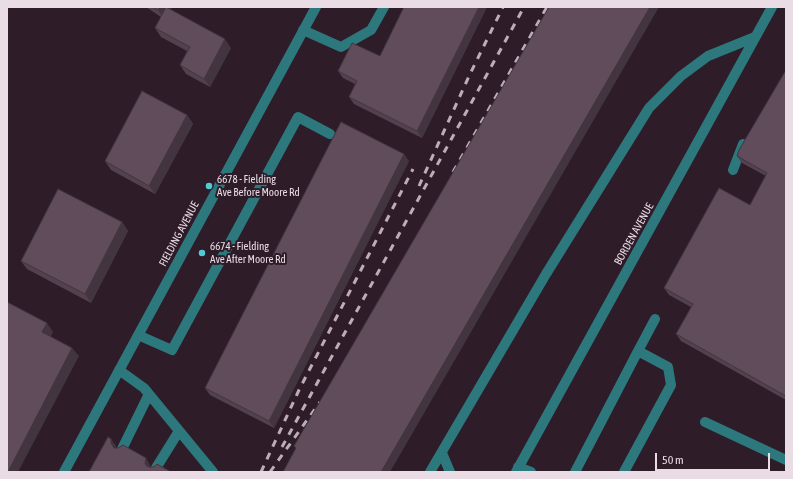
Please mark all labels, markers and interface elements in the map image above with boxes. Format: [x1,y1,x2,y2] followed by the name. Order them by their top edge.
[217,173,300,199] place label: 6678 - Fielding Ave Before Moore Rd
[204,181,214,191] marker: 6678 - Fielding Ave Before Moore Rd
[156,199,202,269] street label: FIELDING AVENUE
[612,201,656,267] street label: BORDEN AVENUE
[210,240,286,266] place label: 6674 - Fielding Ave After Moore Rd
[197,248,207,258] marker: 6674 - Fielding Ave After Moore Rd
[657,445,772,471] scale bar
[662,453,684,467] text: 50 m

